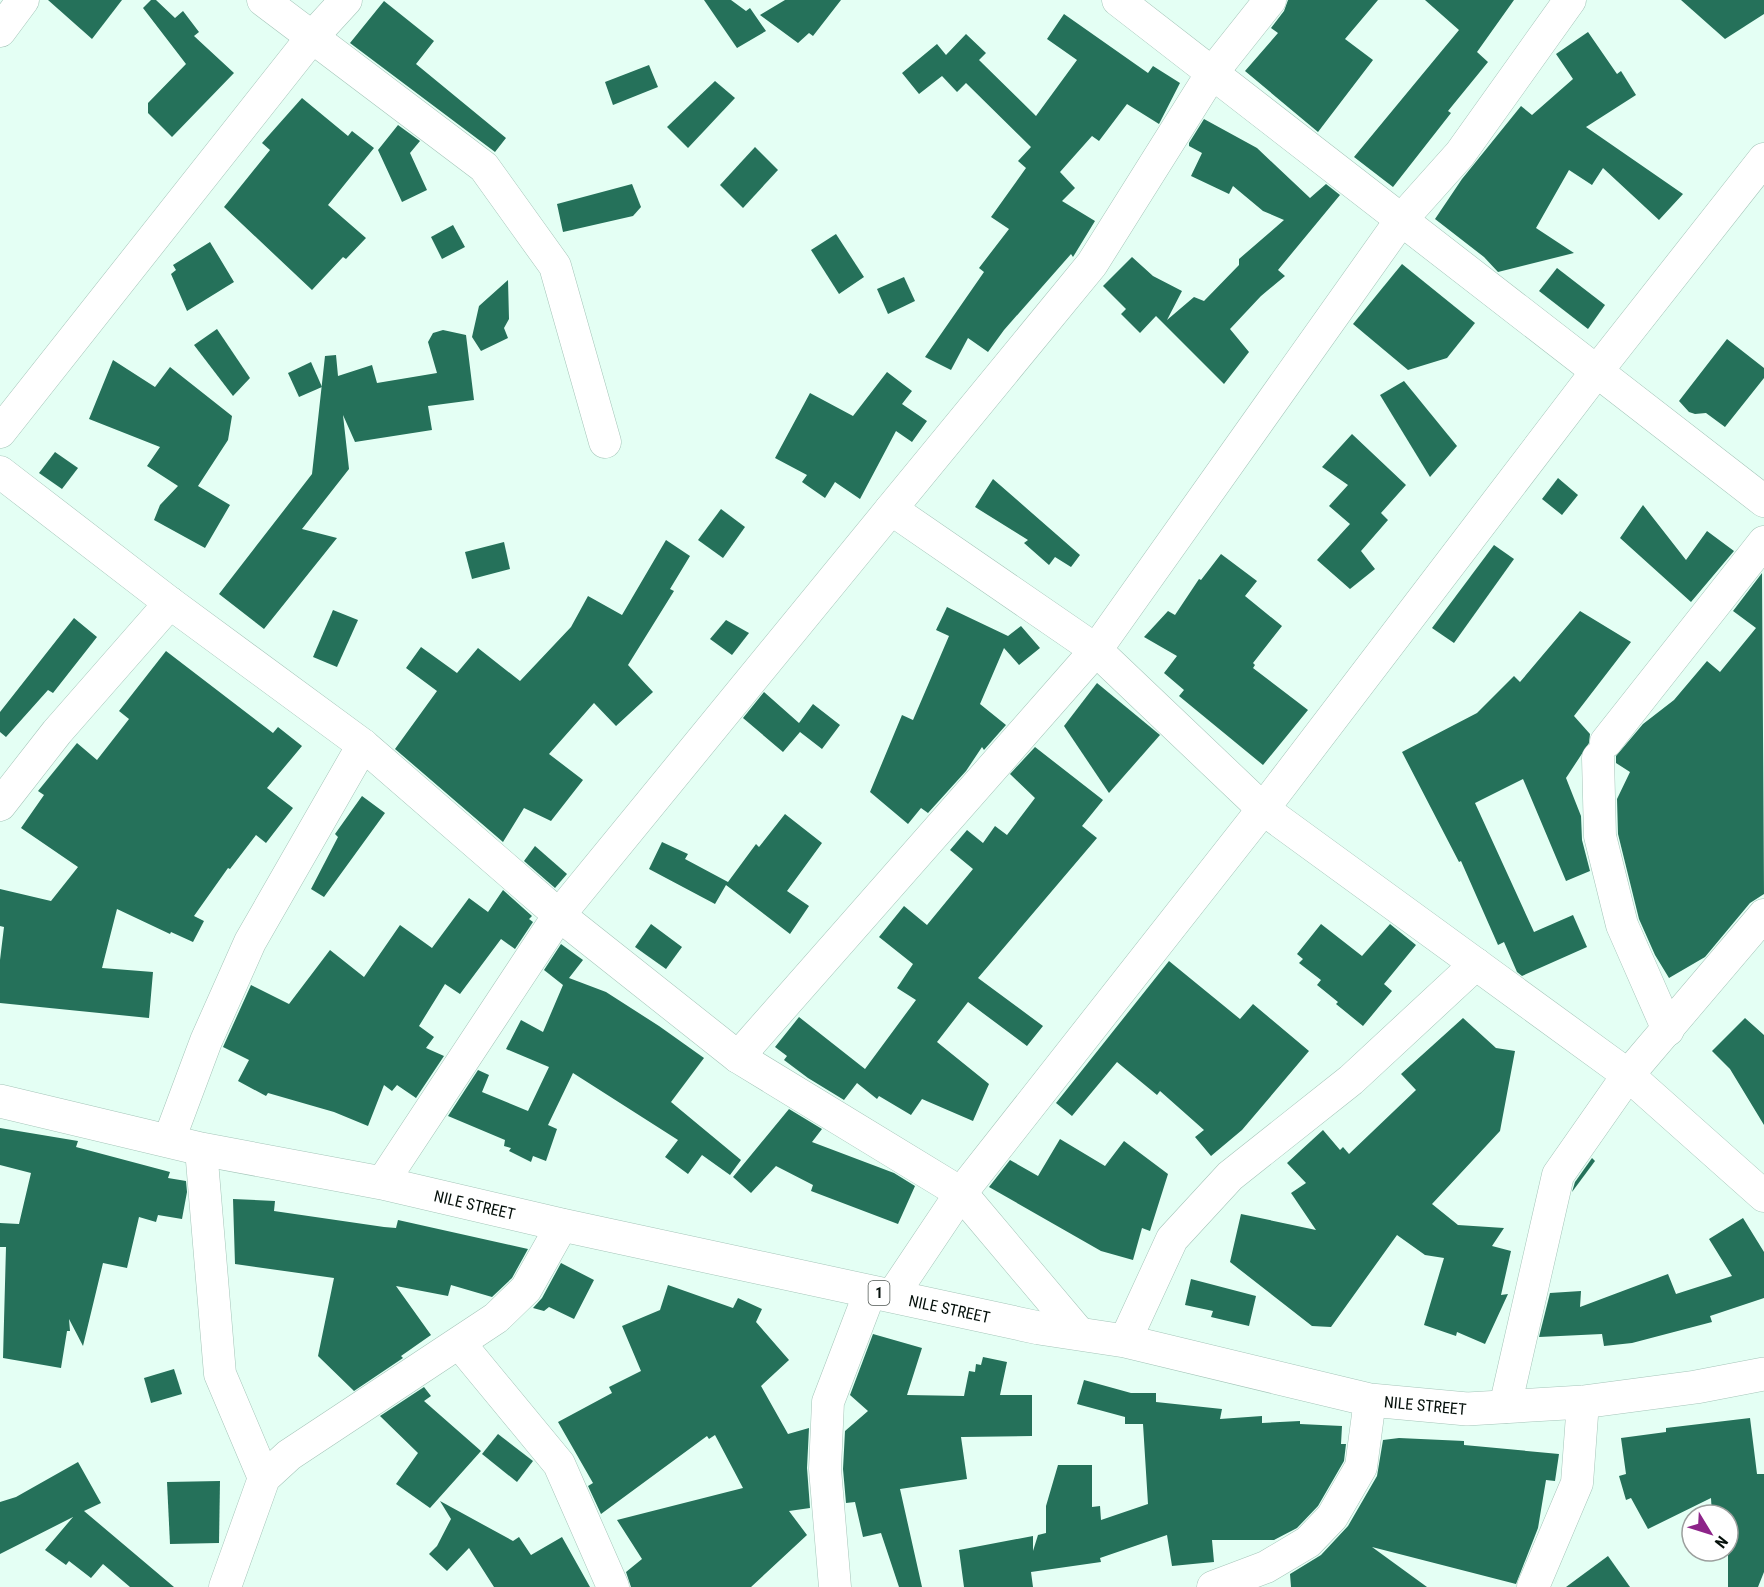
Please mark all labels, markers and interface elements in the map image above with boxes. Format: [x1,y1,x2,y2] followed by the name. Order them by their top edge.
[432,1186,517,1224] street label: NILE STREET
[868,1281,890,1305] road number: 1
[907,1291,992,1327] street label: NILE STREET
[1383,1392,1467,1419] street label: NILE STREET
[1680,1503,1740,1563] north arrow
[1711,1532,1732,1552] text: N

